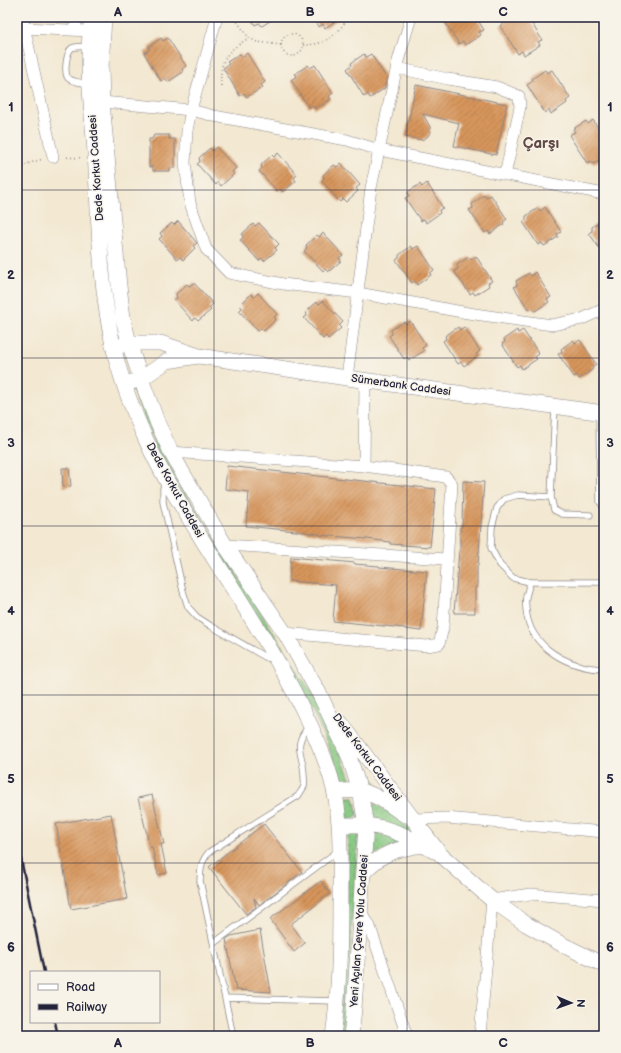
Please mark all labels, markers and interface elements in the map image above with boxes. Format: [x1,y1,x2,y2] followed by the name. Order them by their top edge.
[113,4,122,20] text: A
[305,4,315,20] text: B
[498,4,508,20] text: C
[8,99,14,115] text: 1
[607,99,613,115] text: 1
[86,114,106,222] street label: Dede Korkut Caddesi
[523,134,559,153] district label: Çarşı
[7,267,15,283] text: 2
[606,267,614,283] text: 2
[350,372,452,398] street label: Sümerbank Caddesi
[7,435,15,451] text: 3
[606,435,614,451] text: 3
[144,440,206,540] street label: Dede Korkut Caddesi
[7,603,15,619] text: 4
[606,603,614,619] text: 4
[330,711,404,803] street label: Dede Korkut Caddesi
[7,771,15,787] text: 5
[606,771,614,787] text: 5
[347,854,371,1009] street label: Yeni Açılan Çevre Yolu Caddesi
[7,939,15,955] text: 6
[606,939,614,955] text: 6
[30,971,160,1023] legend
[66,980,95,995] text: Road
[551,983,591,1023] north arrow
[574,999,587,1008] text: N
[66,1000,108,1015] text: Railway
[113,1035,122,1051] text: A
[305,1035,315,1051] text: B
[498,1035,508,1051] text: C

